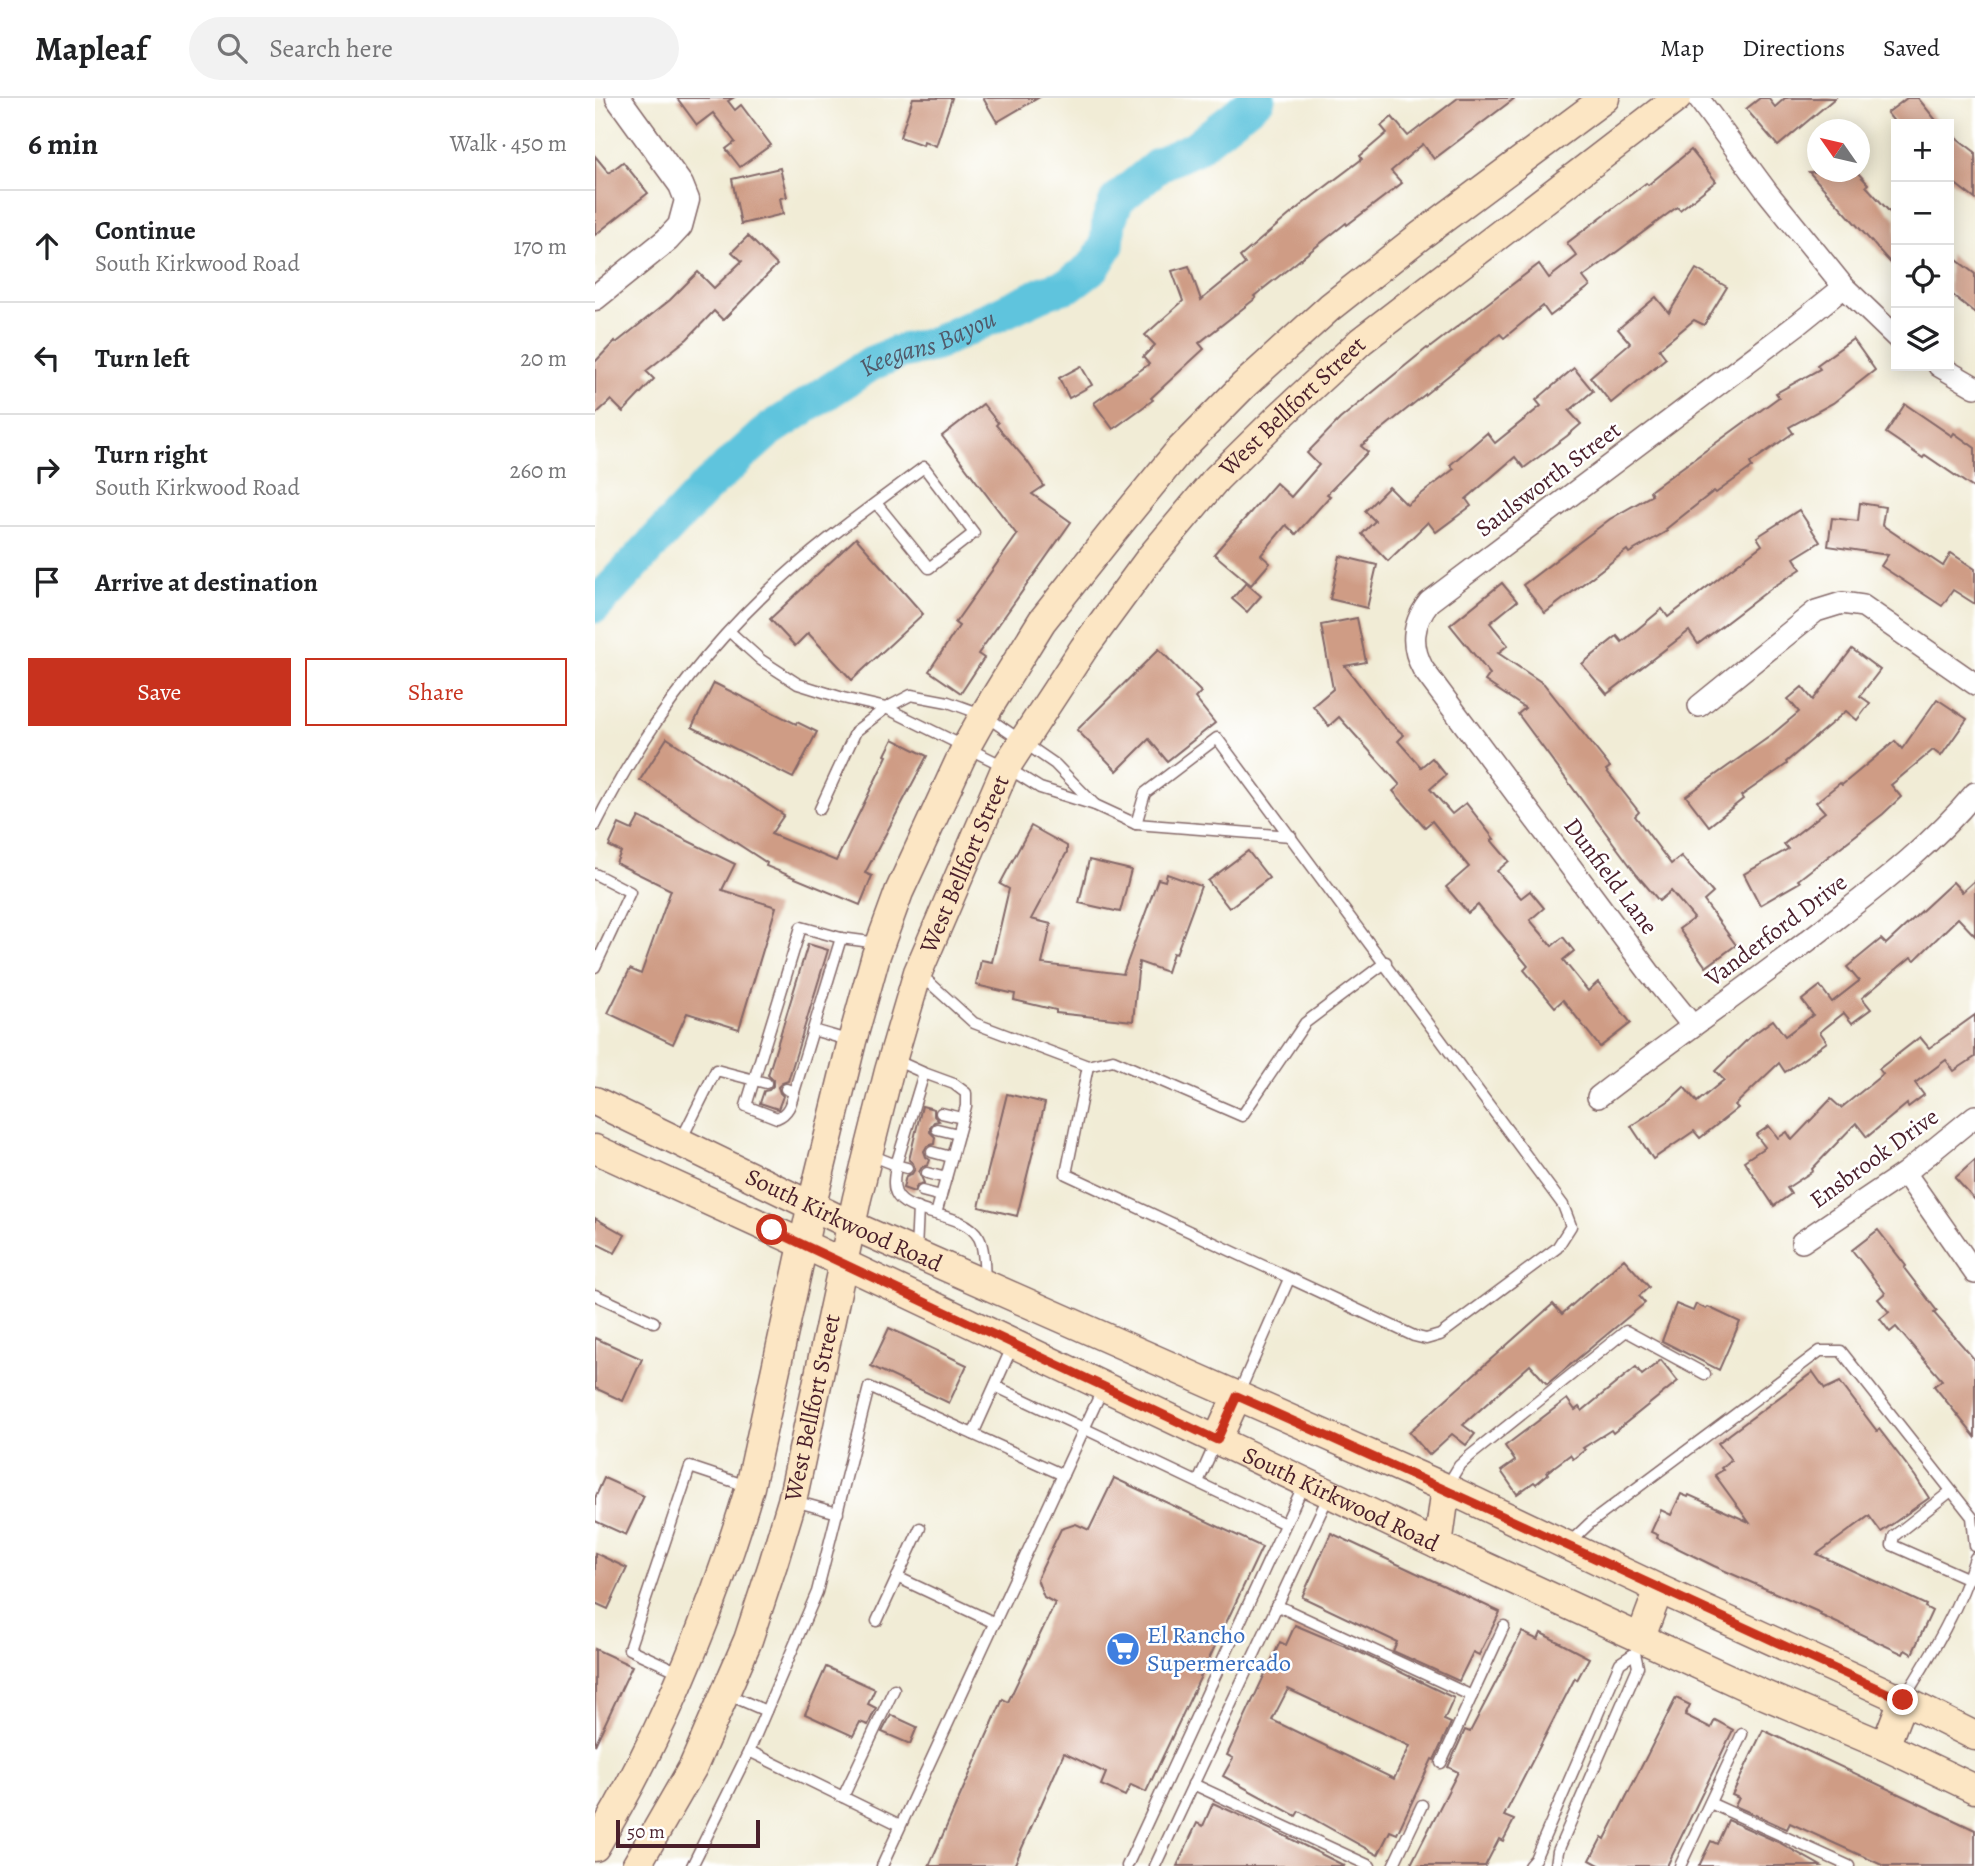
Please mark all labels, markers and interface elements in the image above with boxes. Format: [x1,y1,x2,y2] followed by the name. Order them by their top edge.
[189,17,679,80] search box
[35,26,147,71] text: Mapleaf
[213,29,251,67] icon: search
[269,31,393,66] text: Search here
[1660,32,1704,64] text: Map
[1742,32,1845,64] text: Directions
[1883,32,1940,64] text: Saved
[1807,119,1870,182] north arrow
[1891,119,1954,371] map controls
[1891,119,1954,182] button: +
[28,124,98,164] text: 6 min
[450,128,567,159] text: Walk · 450 m
[1891,182,1954,245] button: −
[95,213,196,248] text: Continue
[28,227,66,265] icon: ahead
[514,231,567,262] text: 170 m
[1891,245,1954,308] button: locate
[95,248,300,279] text: South Kirkwood Road
[852,301,1002,385] water label: Keegans Bayou
[1891,308,1954,371] button: layers
[1211,329,1372,484] street label: West Bellfort Street
[28,339,66,377] icon: left
[95,341,190,376] text: Turn left
[520,343,567,374] text: 20 m
[1469,414,1627,544] street label: Saulsworth Street
[95,437,208,472] text: Turn right
[28,451,66,489] icon: right
[509,455,567,486] text: 260 m
[95,472,300,503] text: South Kirkwood Road
[28,563,66,601] icon: arrive
[95,565,318,600] text: Arrive at destination
[28,658,291,726] button: Save
[305,658,567,726] button: Share
[912,770,1017,959] street label: West Bellfort Street
[1557,811,1665,941] street label: Dunfield Lane
[1698,866,1853,994] street label: Vanderford Drive
[1803,1100,1945,1216] street label: Ensbrook Drive
[740,1160,948,1279] street label: South Kirkwood Road
[756,1214,787,1245] route start
[776,1311,848,1505] street label: West Bellfort Street
[1238,1439,1445,1559] street label: South Kirkwood Road
[1147,1619,1291,1679] place label: El Rancho Supermercado
[1104,1630,1142,1668] supermarket icon: El Rancho Supermercado
[1887,1684,1918,1715] route end
[616,1817,759,1849] scale bar
[627,1819,665,1845] text: 50 m

